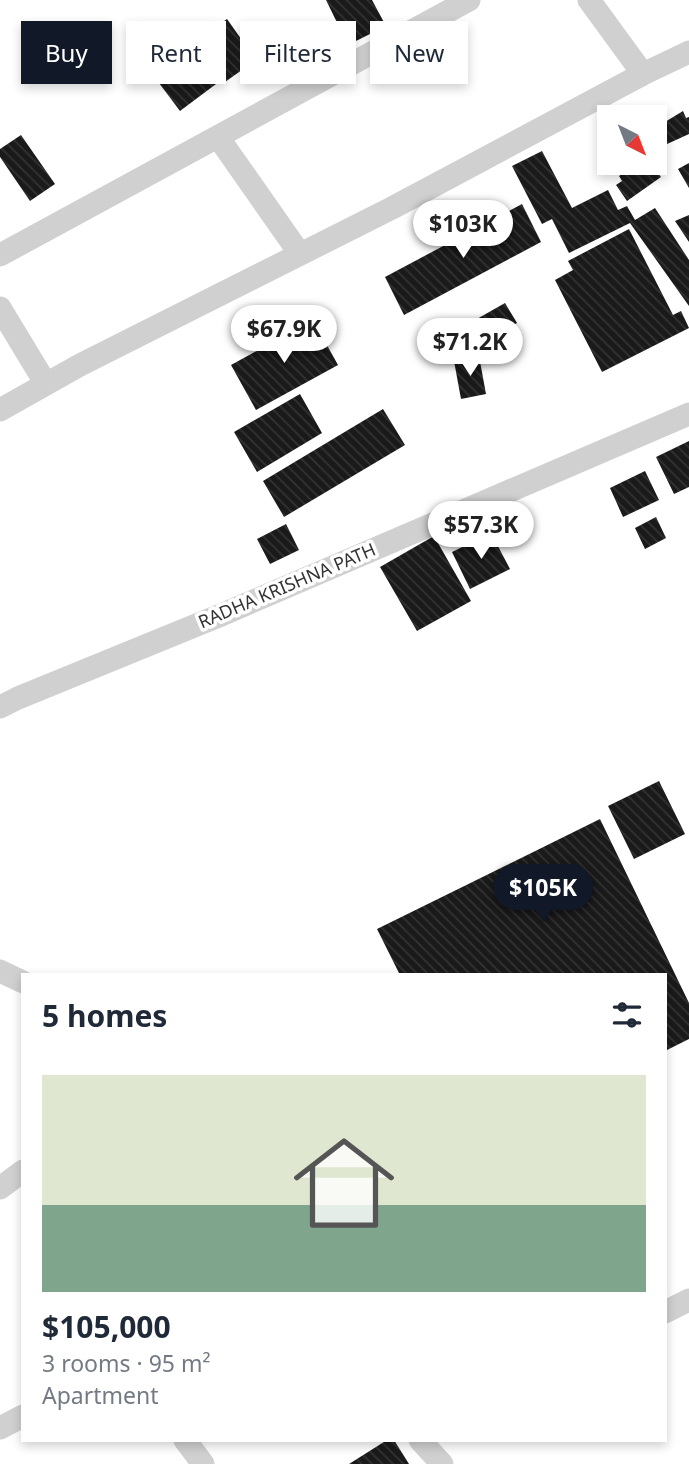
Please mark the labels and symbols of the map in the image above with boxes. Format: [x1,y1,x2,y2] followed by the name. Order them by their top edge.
[597,105,667,175] north arrow
[414,201,512,260] pin: $103K
[227,306,341,365] pin: $67.9K
[413,318,527,378] pin: $71.2K
[424,502,538,561] pin: $57.3K
[194,537,379,633] street label: RADHA KRISHNA PATH
[494,864,592,924] pin: $105K

